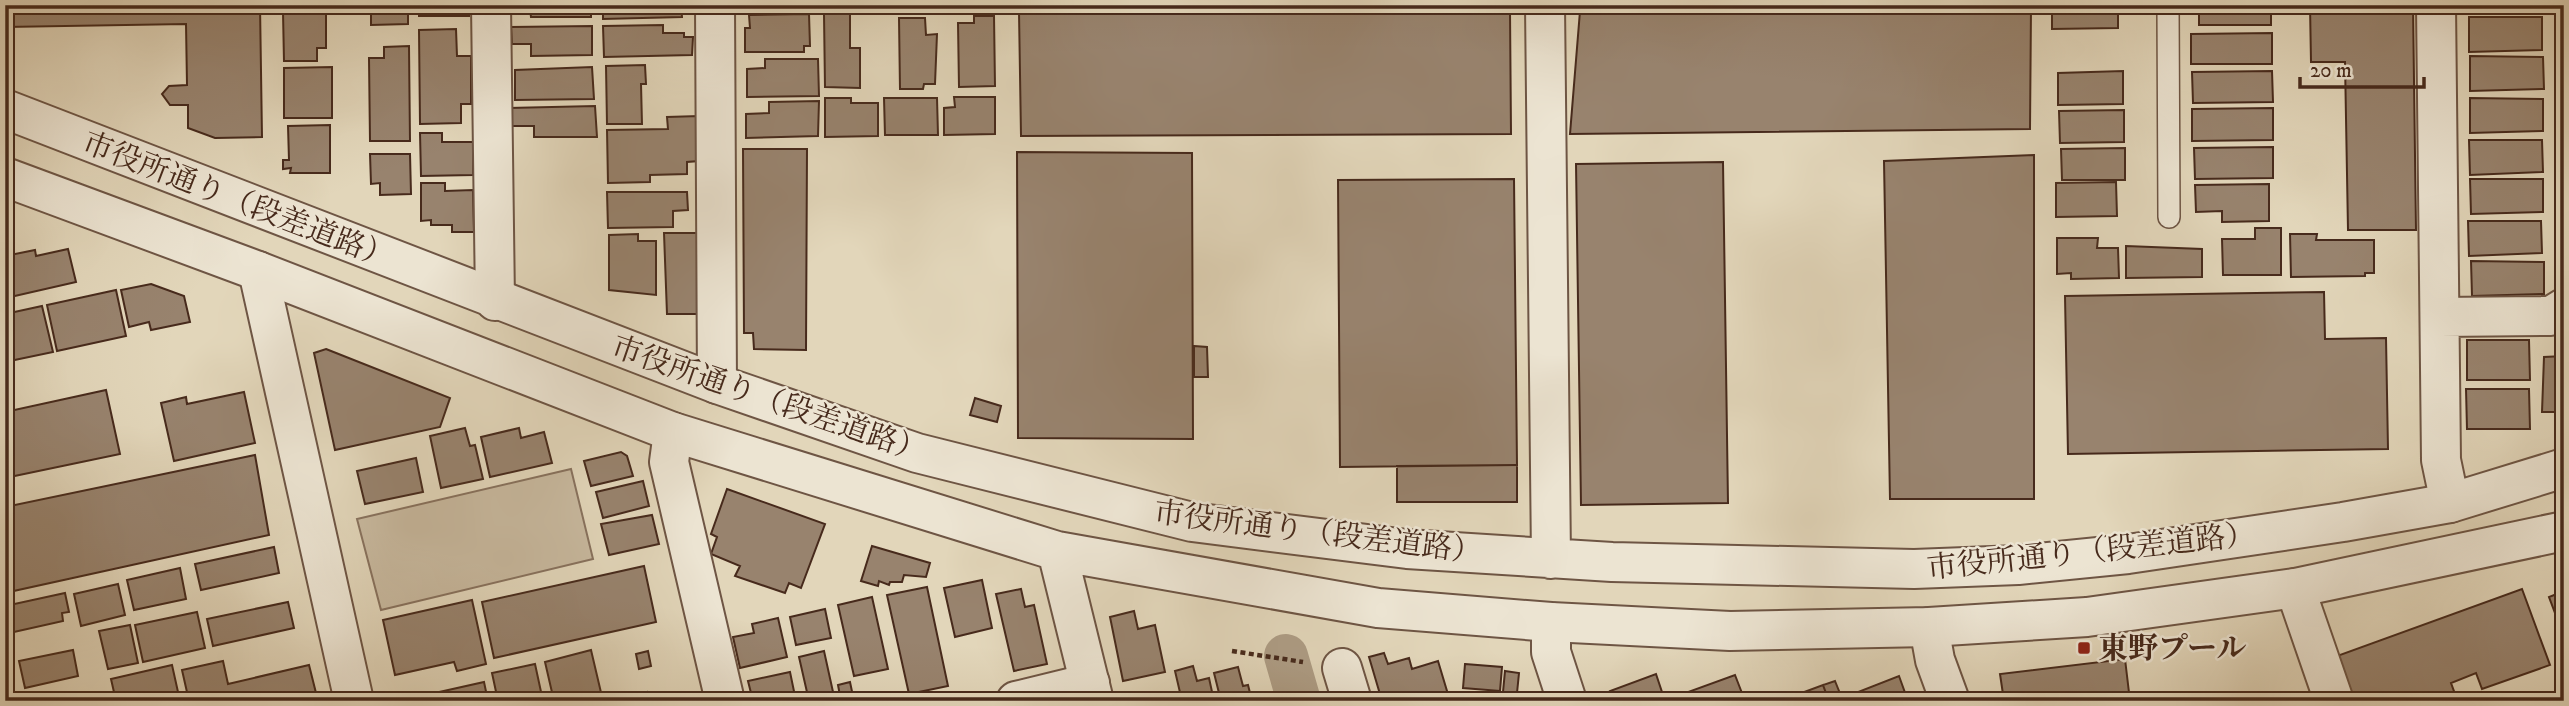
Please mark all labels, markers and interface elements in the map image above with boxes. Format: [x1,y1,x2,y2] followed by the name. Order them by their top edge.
[2300,46,2424,90] scale bar
[2310,58,2352,84] text: 20 m
[77,125,398,278] street label: 市役所通り（段差道路）
[606,329,931,472] street label: 市役所通り（段差道路）
[1152,495,1484,572] street label: 市役所通り（段差道路）
[1925,517,2257,588] street label: 市役所通り（段差道路）
[2098,631,2247,668] place label: 東野プール
[2076,640,2092,656] marker: 東野プール

